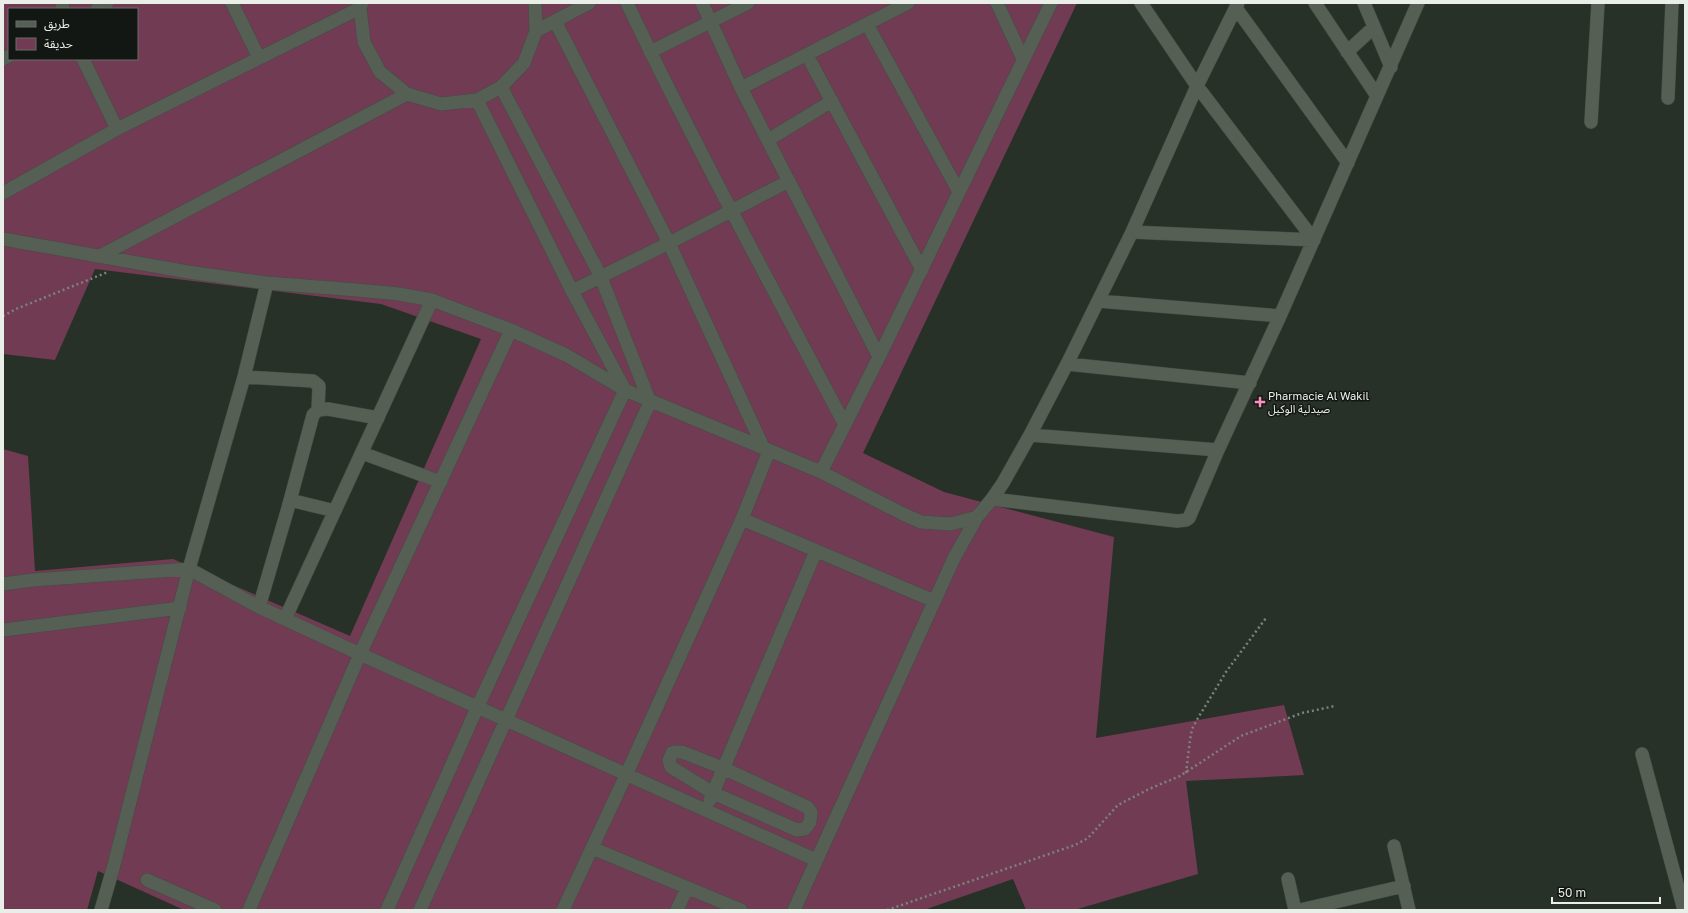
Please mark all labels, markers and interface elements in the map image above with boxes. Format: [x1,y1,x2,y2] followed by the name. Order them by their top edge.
[8,8,138,60] legend
[44,16,70,32] text: طريق
[44,36,73,51] text: حديقة
[1268,389,1369,416] place label: Pharmacie Al Wakil صيدلية الوكيل
[1255,397,1265,407] marker: Pharmacie Al Wakil صيدلية الوكيل
[1552,879,1660,905] scale bar
[1558,885,1586,900] text: 50 m

